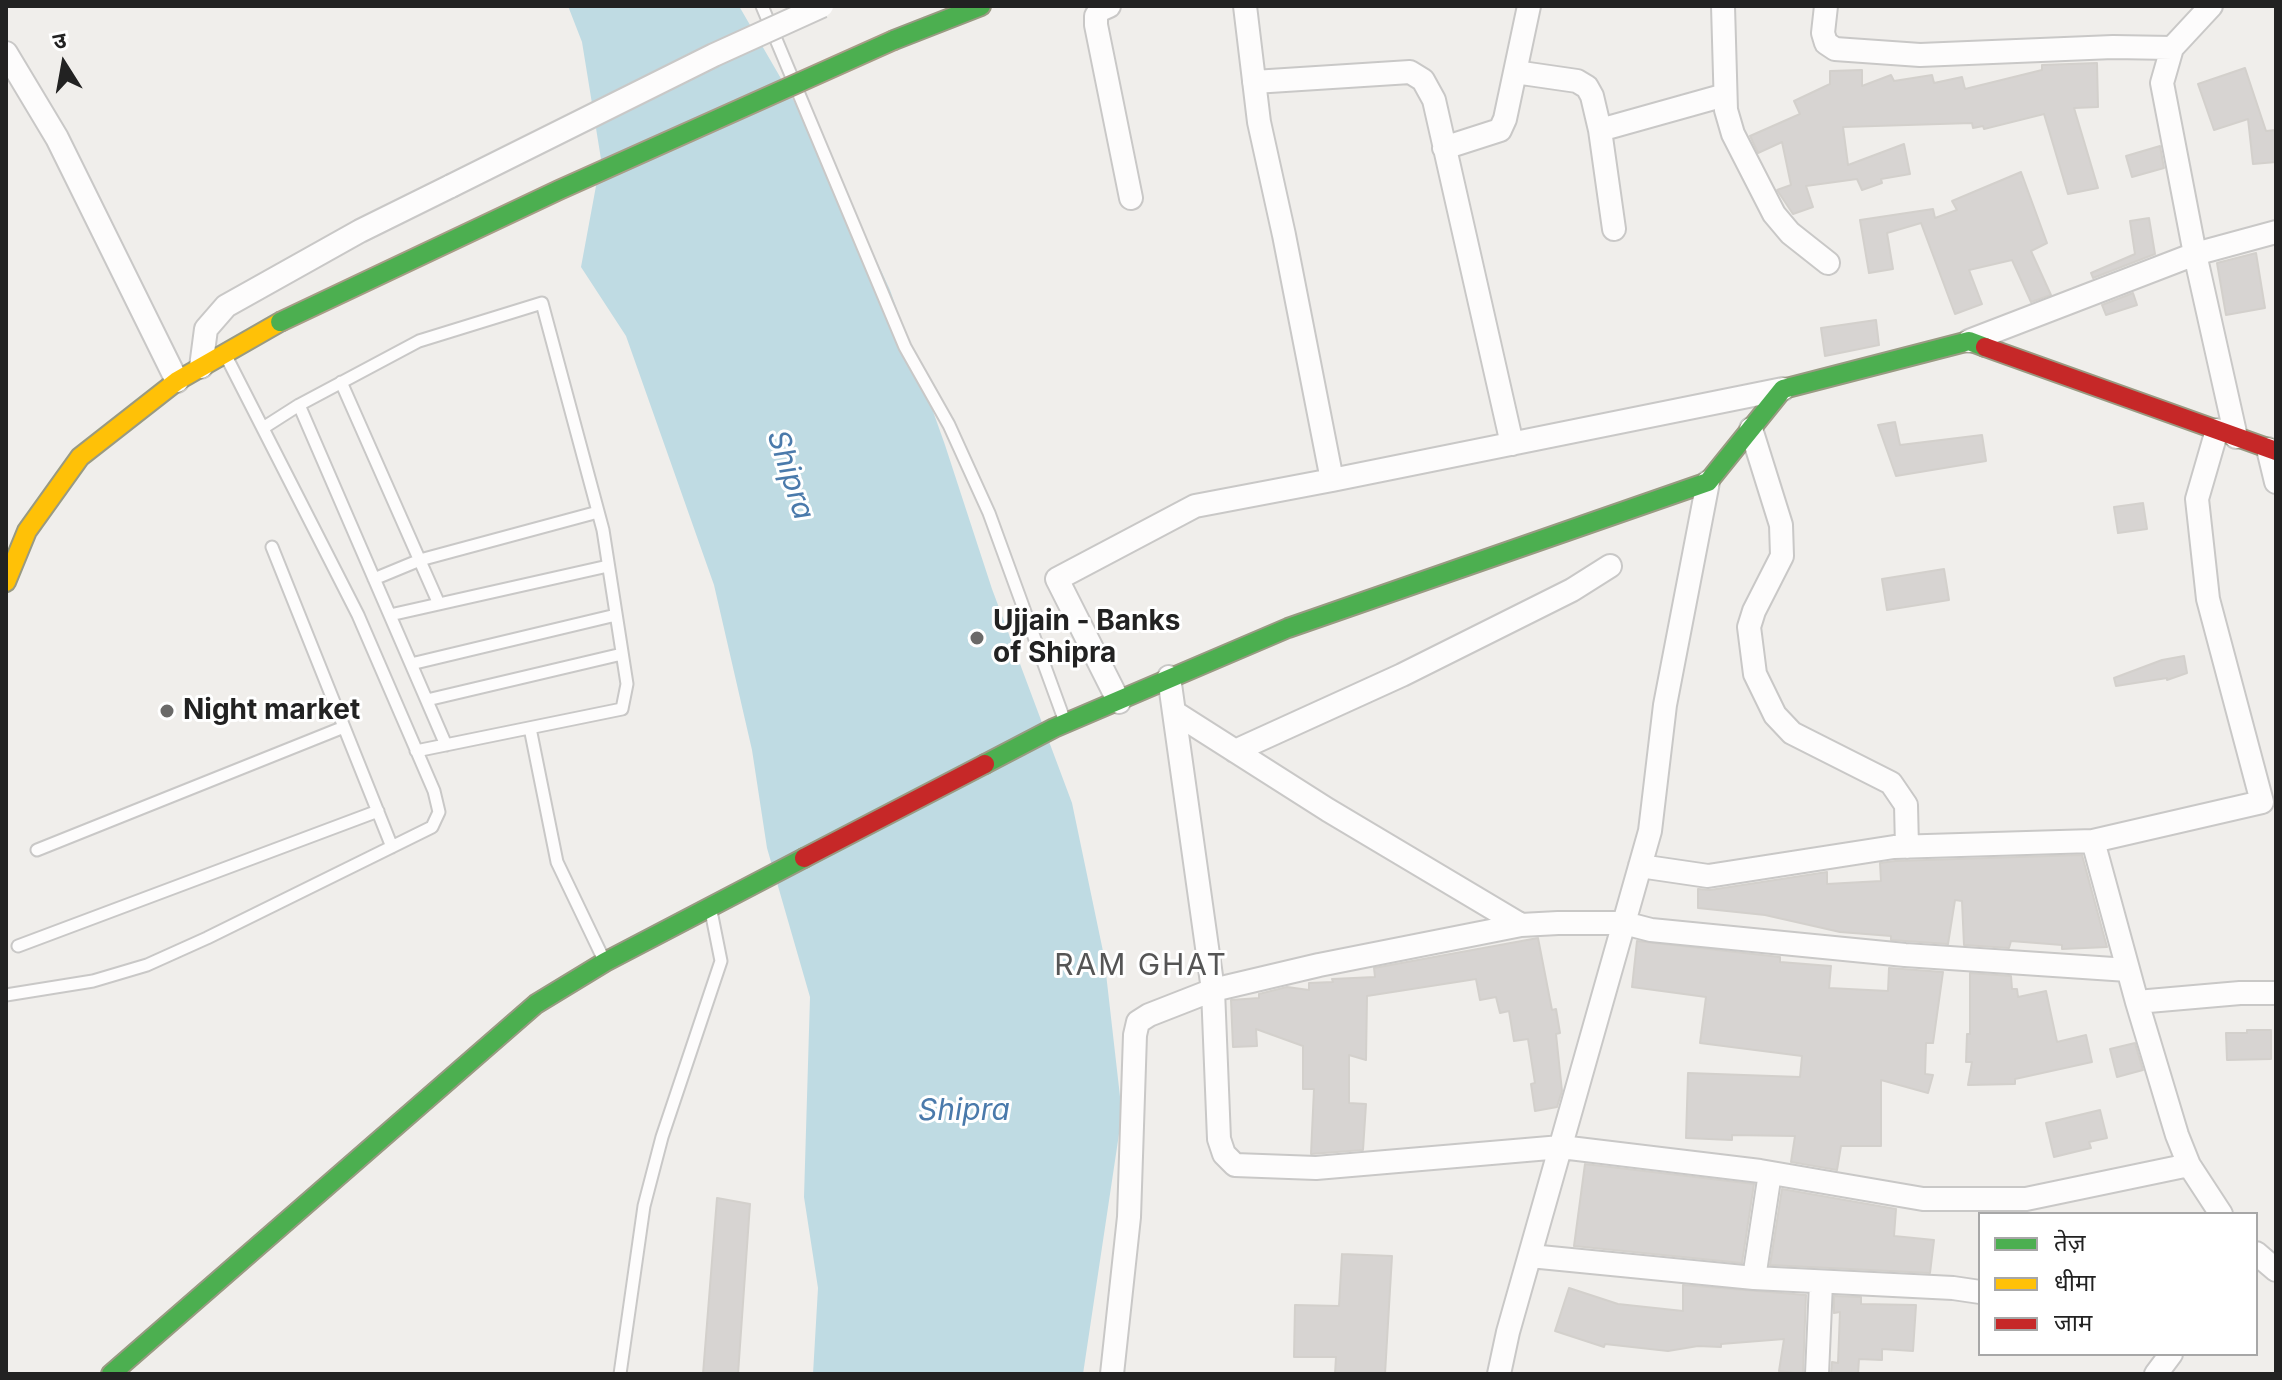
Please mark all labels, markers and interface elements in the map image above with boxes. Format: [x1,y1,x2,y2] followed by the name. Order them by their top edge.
[24,24,104,104] north arrow
[51,26,68,54] text: उ
[759,426,821,524] water label: Shipra
[993,605,1180,671] place label: Ujjain - Banks of Shipra
[968,629,986,647] marker: Ujjain - Banks of Shipra
[183,694,360,728] place label: Night market
[158,702,176,720] marker: Night market
[1054,948,1228,984] district label: RAM GHAT
[918,1093,1010,1129] water label: Shipra
[1978,1212,2258,1356] legend
[2054,1228,2086,1257] text: तेज़
[2054,1268,2096,1297] text: धीमा
[2054,1308,2092,1337] text: जाम

